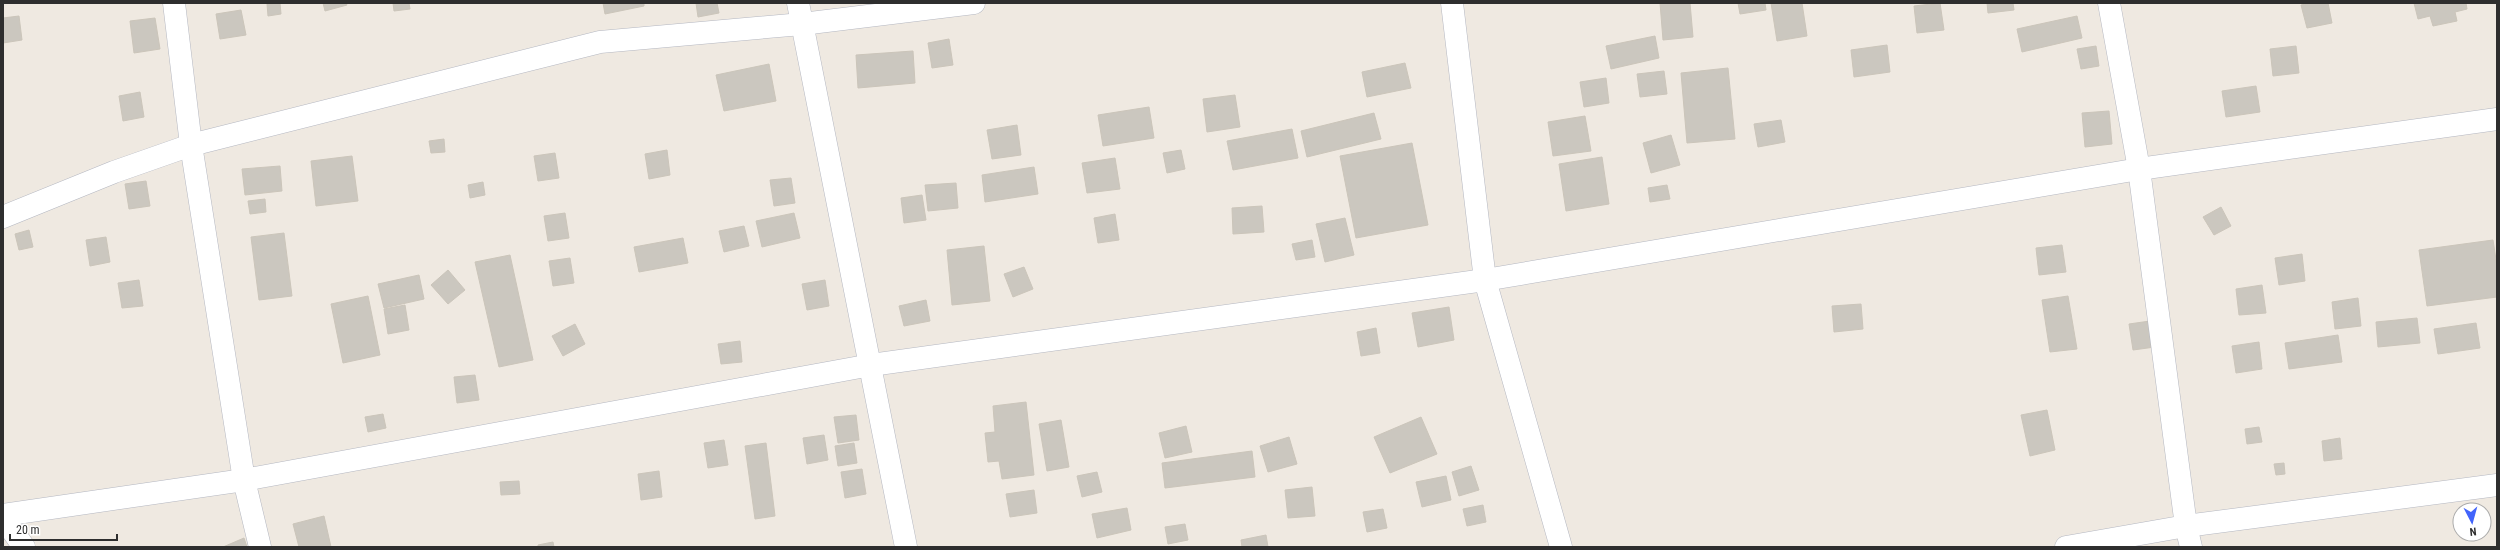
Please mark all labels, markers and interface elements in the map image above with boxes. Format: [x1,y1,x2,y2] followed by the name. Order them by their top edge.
[2452,502,2492,542] north arrow
[10,516,117,542] scale bar
[16,523,40,537] text: 20 m
[2469,525,2477,538] text: N

